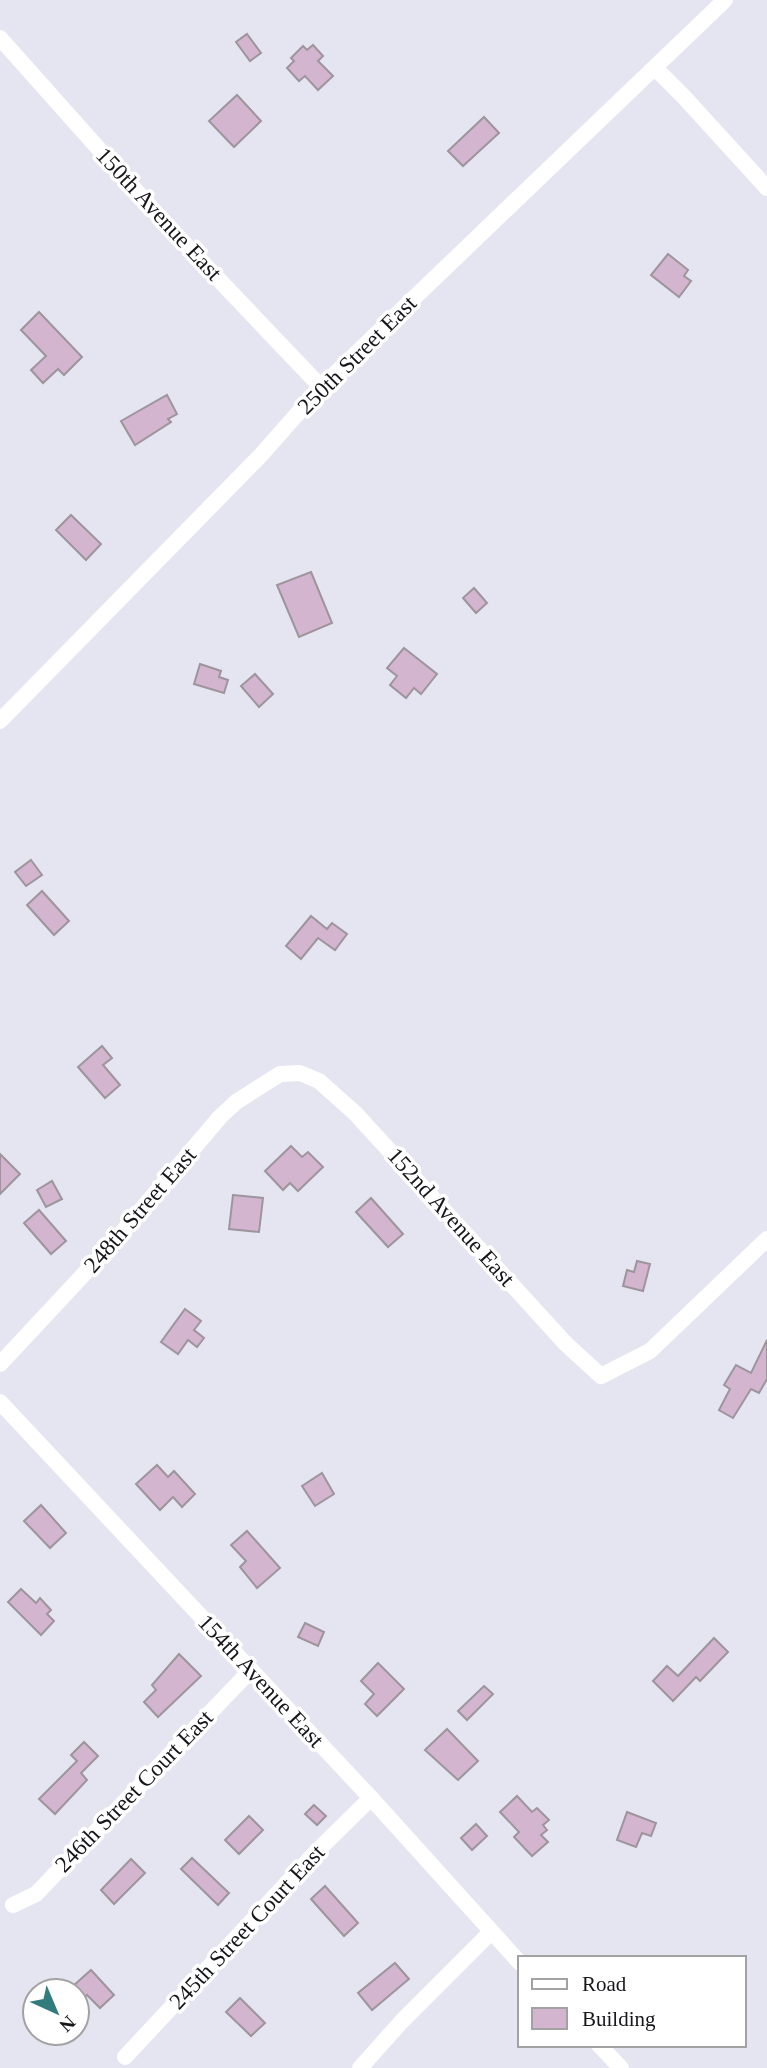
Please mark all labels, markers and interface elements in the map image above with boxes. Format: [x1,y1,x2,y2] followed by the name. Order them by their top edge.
[91,143,227,286] street label: 150th Avenue East
[293,290,422,419] street label: 250th Street East
[79,1142,201,1277] street label: 248th Street East
[382,1143,520,1292] street label: 152nd Avenue East
[193,1610,329,1753] street label: 154th Avenue East
[50,1704,218,1877] street label: 246th Street Court East
[164,1839,330,2014] street label: 245th Street Court East
[518,1956,746,2047] legend
[582,1972,627,1996] text: Road
[21,1977,91,2047] north arrow
[582,2007,656,2031] text: Building
[55,2012,80,2036] text: N

